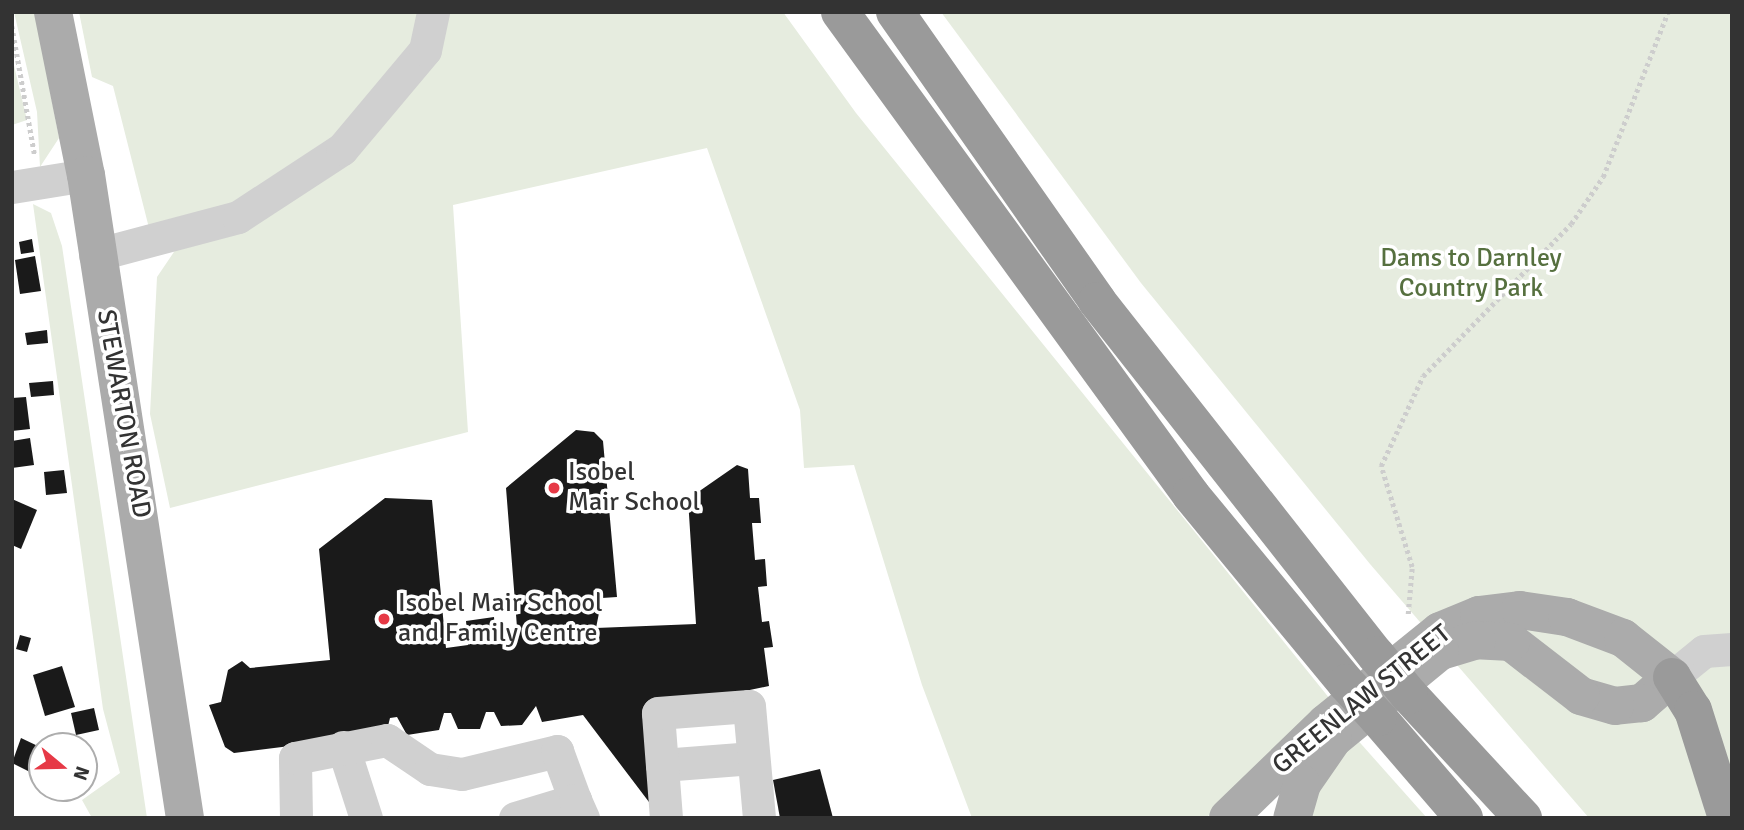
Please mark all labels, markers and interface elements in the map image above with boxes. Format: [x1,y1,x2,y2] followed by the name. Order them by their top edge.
[1380,243,1562,304] park label: Dams to Darnley Country Park
[89,307,157,521] street label: STEWARTON ROAD
[568,457,700,518] place label: Isobel Mair School
[546,480,562,496] marker: Isobel Mair School
[398,588,603,650] place label: Isobel Mair School and Family Centre
[376,611,392,627] marker: Isobel Mair School and Family Centre
[1267,619,1457,781] street label: GREENLAW STREET
[28,732,98,802] north arrow
[67,763,94,783] text: N

